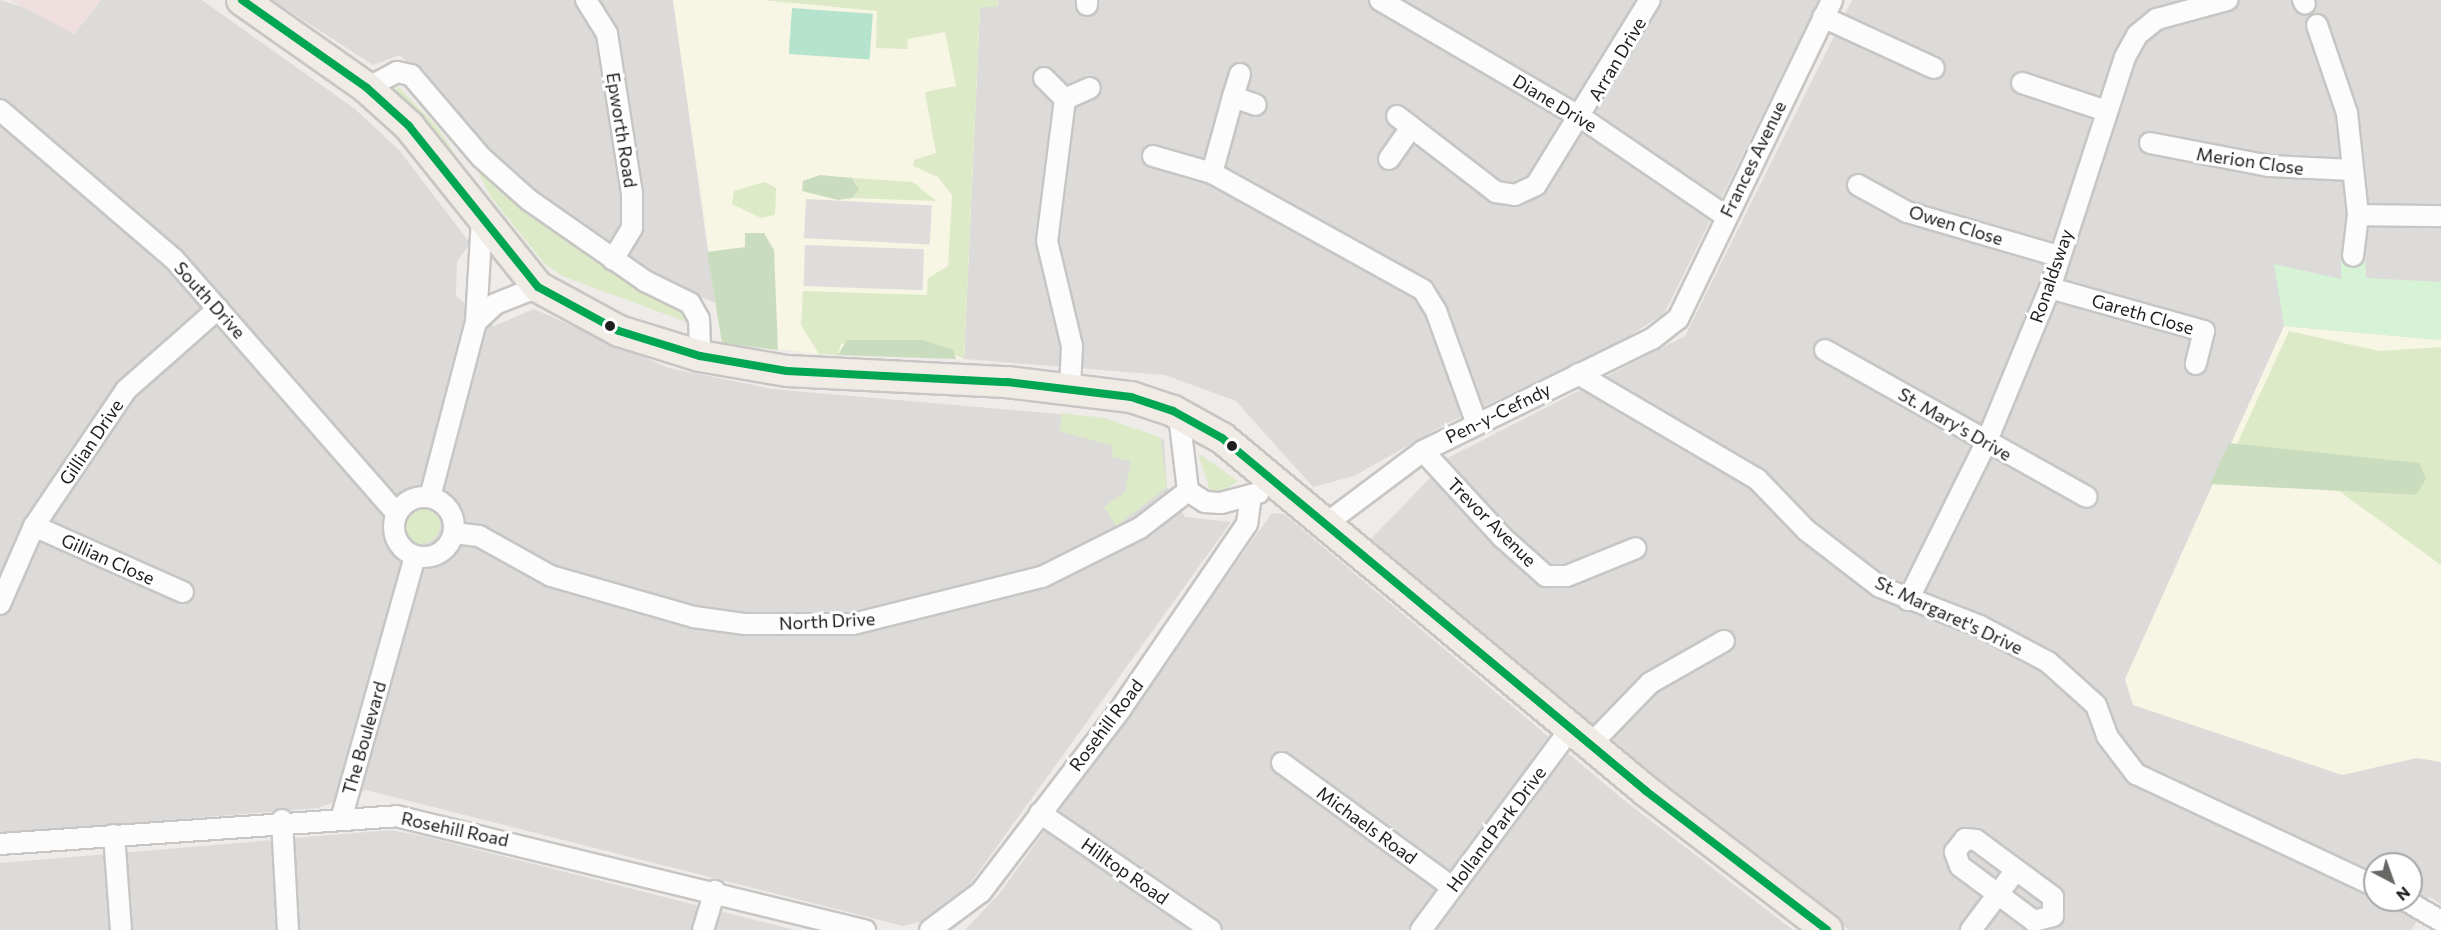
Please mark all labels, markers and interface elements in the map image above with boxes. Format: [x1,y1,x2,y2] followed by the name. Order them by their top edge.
[1584,13,1650,105] street label: Arran Drive
[1509,70,1601,136] street label: Diane Drive
[602,71,642,189] street label: Epworth Road
[1715,97,1791,221] street label: Frances Avenue
[2195,143,2305,179] street label: Merion Close
[1906,200,2006,250] street label: Owen Close
[2025,226,2077,326] street label: Ronaldsway
[170,257,250,343] street label: South Drive
[2089,289,2197,339] street label: Gareth Close
[604,320,616,332] unlabelled marker
[1442,378,1554,448] street label: Pen-y-Cefndy
[1895,383,2015,465] street label: St. Mary's Drive
[55,395,127,489] street label: Gillian Drive
[1226,440,1238,452] unlabelled marker
[1443,473,1541,571] street label: Trevor Avenue
[58,529,158,589] street label: Gillian Close
[1872,571,2026,659] street label: St. Margaret's Drive
[778,608,876,634] street label: North Drive
[1064,675,1148,775] street label: Rosehill Road
[338,679,390,797] street label: The Boulevard
[1442,762,1550,896] street label: Holland Park Drive
[1313,782,1421,868] street label: Michaels Road
[399,807,511,851] street label: Rosehill Road
[1077,833,1173,909] street label: Hilltop Road
[2363,852,2423,912] north arrow
[2393,883,2415,906] text: N

